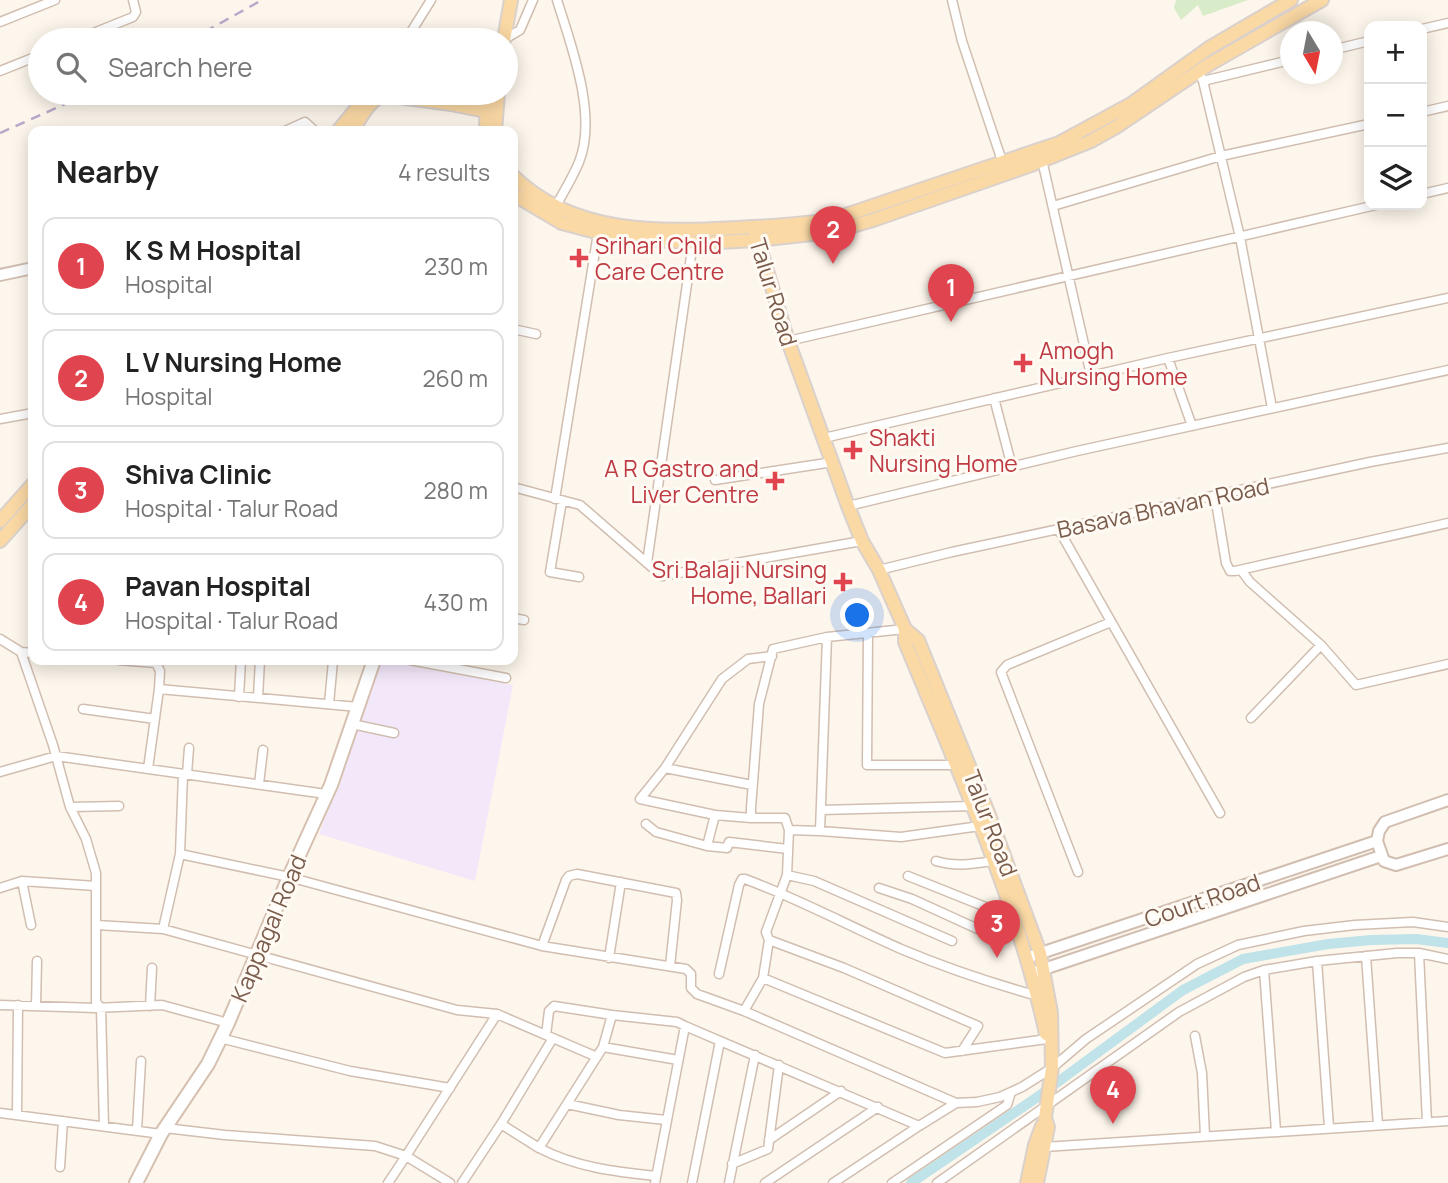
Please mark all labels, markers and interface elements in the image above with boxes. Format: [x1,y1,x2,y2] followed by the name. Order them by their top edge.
[1280,21,1343,84] north arrow
[1364,21,1427,210] map controls
[1364,21,1427,84] button: +
[28,28,518,105] search box
[52,48,90,86] icon: search
[108,49,253,85] text: Search here
[1364,84,1427,147] button: −
[1364,147,1427,210] button: layers
[56,151,159,192] text: Nearby
[398,156,490,188] text: 4 results
[810,206,856,264] pin: 2
[595,229,724,287] place label: Srihari Child Care Centre
[125,232,302,268] text: K S M Hospital
[742,234,806,350] street label: Talur Road
[569,248,589,268] marker: Srihari Child Care Centre
[76,250,86,282] text: 1
[424,250,488,282] text: 230 m
[928,264,974,322] pin: 1
[125,268,213,300] text: Hospital
[1039,334,1188,392] place label: Amogh Nursing Home
[125,344,342,380] text: L V Nursing Home
[1013,353,1033,373] marker: Amogh Nursing Home
[74,362,88,394] text: 2
[422,362,488,394] text: 260 m
[125,380,213,412] text: Hospital
[869,421,1018,479] place label: Shakti Nursing Home
[843,440,863,460] marker: Shakti Nursing Home
[604,452,759,510] place label: A R Gastro and Liver Centre
[125,456,272,492] text: Shiva Clinic
[1054,469,1272,545] street label: Basava Bhavan Road
[765,471,785,491] marker: A R Gastro and Liver Centre
[74,474,88,506] text: 3
[423,474,488,506] text: 280 m
[125,492,338,524] text: Hospital · Talur Road
[652,553,827,611] place label: Sri Balaji Nursing Home, Ballari
[125,568,311,604] text: Pavan Hospital
[833,572,853,592] marker: Sri Balaji Nursing Home, Ballari
[74,586,88,618] text: 4
[424,586,488,618] text: 430 m
[840,598,874,632] your location
[125,604,338,636] text: Hospital · Talur Road
[956,765,1026,881] street label: Talur Road
[223,849,313,1007] street label: Kappagal Road
[1140,865,1264,935] street label: Court Road
[974,900,1020,958] pin: 3
[1090,1066,1136,1124] pin: 4

